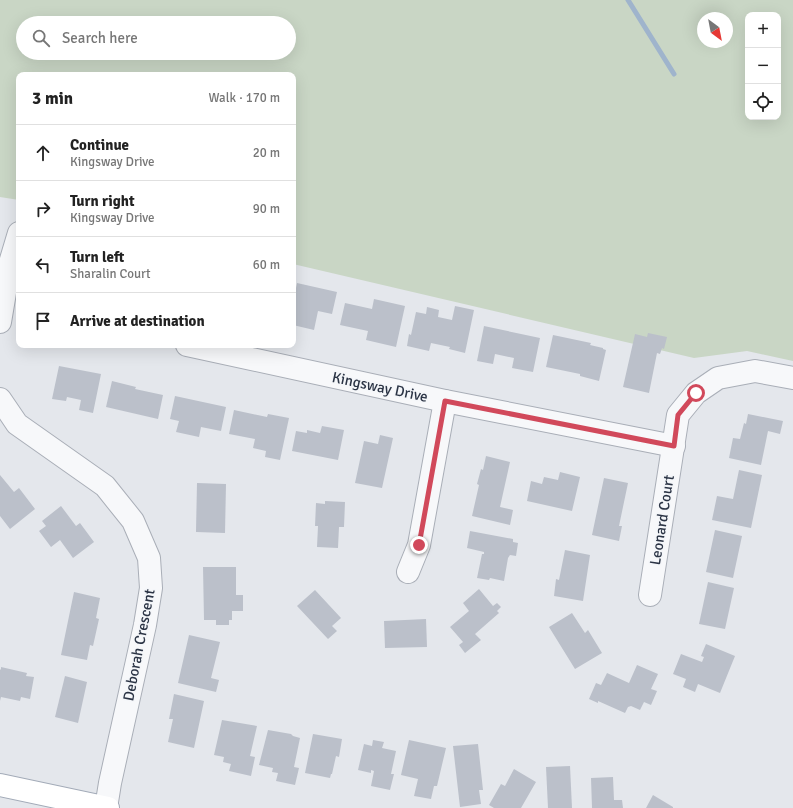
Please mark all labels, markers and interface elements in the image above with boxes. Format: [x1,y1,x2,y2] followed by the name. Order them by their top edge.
[697,12,733,48] north arrow
[745,12,781,120] map controls
[745,12,781,48] button: +
[16,16,296,60] search box
[30,27,52,49] icon: search
[62,29,138,47] text: Search here
[745,48,781,84] button: −
[745,84,781,120] button: locate
[32,88,73,109] text: 3 min
[209,90,280,106] text: Walk · 170 m
[70,136,129,154] text: Continue
[32,142,54,164] icon: ahead
[253,145,280,161] text: 20 m
[70,154,155,170] text: Kingsway Drive
[70,192,135,210] text: Turn right
[32,198,54,220] icon: right
[253,201,280,217] text: 90 m
[70,210,155,226] text: Kingsway Drive
[70,248,124,266] text: Turn left
[32,254,54,276] icon: left
[253,257,280,273] text: 60 m
[70,266,151,282] text: Sharalin Court
[32,310,54,332] icon: arrive
[70,312,205,330] text: Arrive at destination
[330,368,430,406] street label: Kingsway Drive
[687,384,705,402] route start
[646,474,678,566] street label: Leonard Court
[410,536,428,554] route end
[119,587,159,703] street label: Deborah Crescent

